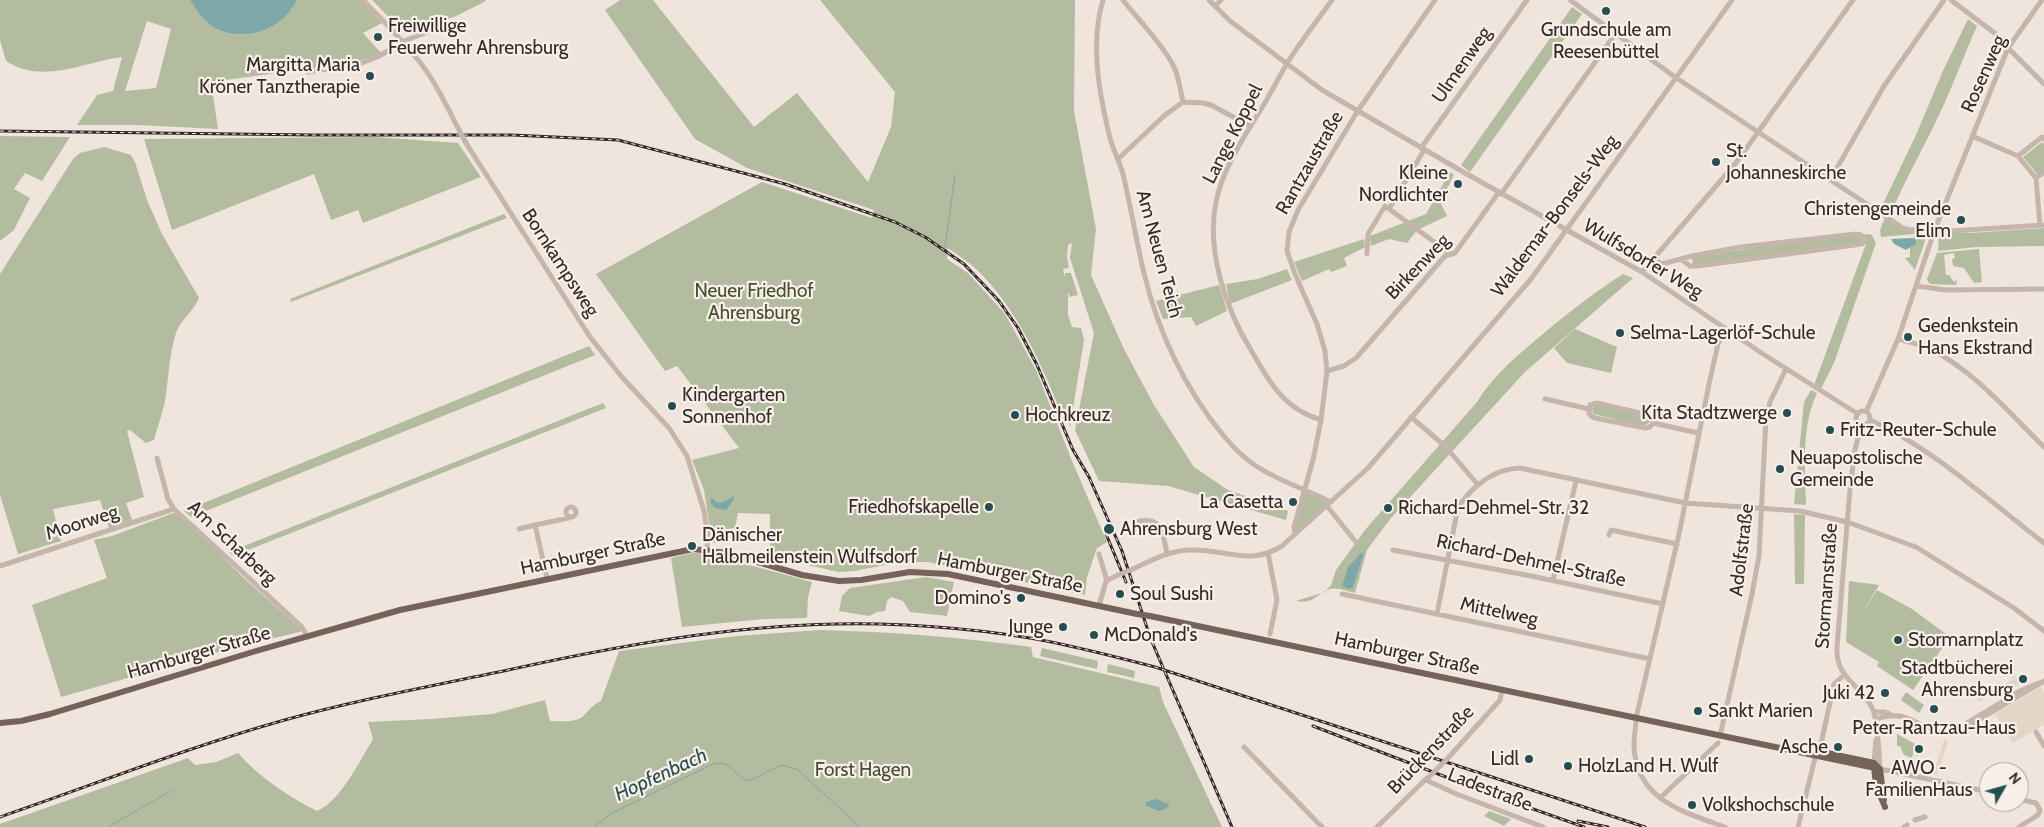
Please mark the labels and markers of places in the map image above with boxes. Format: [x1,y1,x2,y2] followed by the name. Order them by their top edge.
[1600,5,1612,17] marker: Grundschule am Reesenbüttel
[388,15,568,59] place label: Freiwillige Feuerwehr Ahrensburg
[1541,19,1671,63] place label: Grundschule am Reesenbüttel
[372,31,384,43] marker: Freiwillige Feuerwehr Ahrensburg
[199,54,360,98] place label: Margitta Maria Kröner Tanztherapie
[364,70,376,82] marker: Margitta Maria Kröner Tanztherapie
[1726,140,1846,184] place label: St. Johanneskirche
[1710,156,1722,168] marker: St. Johanneskirche
[1359,162,1448,206] place label: Kleine Nordlichter
[1452,178,1464,190] marker: Kleine Nordlichter
[1804,198,1951,242] place label: Christengemeinde Elim
[1955,214,1967,226] marker: Christengemeinde Elim
[1918,315,2033,359] place label: Gedenkstein Hans Ekstrand
[1630,322,1815,344] place label: Selma-Lagerlöf-Schule
[1614,327,1626,339] marker: Selma-Lagerlöf-Schule
[1902,331,1914,343] marker: Gedenkstein Hans Ekstrand
[682,384,785,428] place label: Kindergarten Sonnenhof
[666,400,678,412] marker: Kindergarten Sonnenhof
[1641,402,1777,424] place label: Kita Stadtzwerge
[1025,404,1110,426] place label: Hochkreuz
[1781,407,1793,419] marker: Kita Stadtzwerge
[1009,409,1021,421] marker: Hochkreuz
[1840,419,1997,441] place label: Fritz-Reuter-Schule
[1824,424,1836,436] marker: Fritz-Reuter-Schule
[1790,447,1923,491] place label: Neuapostolische Gemeinde
[1774,463,1786,475] marker: Neuapostolische Gemeinde
[1200,491,1283,513] place label: La Casetta
[848,496,979,518] place label: Friedhofskapelle
[1287,496,1299,508] marker: La Casetta
[1398,497,1589,519] place label: Richard-Dehmel-Str. 32
[983,501,995,513] marker: Friedhofskapelle
[1382,502,1394,514] marker: Richard-Dehmel-Str. 32
[1120,518,1257,540] place label: Ahrensburg West
[1102,522,1116,536] marker: Ahrensburg West
[702,524,917,568] place label: Dänischer Halbmeilenstein Wulfsdorf
[686,540,698,552] marker: Dänischer Halbmeilenstein Wulfsdorf
[1130,583,1213,605] place label: Soul Sushi
[935,587,1011,609] place label: Domino's
[1114,588,1126,600] marker: Soul Sushi
[1015,592,1027,604] marker: Domino's
[1009,616,1053,638] place label: Junge
[1057,621,1069,633] marker: Junge
[1104,624,1197,646] place label: McDonald's
[1088,629,1100,641] marker: McDonald's
[1908,629,2023,651] place label: Stormarnplatz
[1892,634,1904,646] marker: Stormarnplatz
[1901,657,2013,701] place label: Stadtbücherei Ahrensburg
[2017,673,2029,685] marker: Stadtbücherei Ahrensburg
[1823,682,1875,704] place label: Juki 42
[1879,687,1891,699] marker: Juki 42
[1708,700,1813,722] place label: Sankt Marien
[1928,703,1940,715] marker: Peter-Rantzau-Haus
[1692,705,1704,717] marker: Sankt Marien
[1852,717,2016,739] place label: Peter-Rantzau-Haus
[1780,736,1828,758] place label: Asche
[1832,741,1844,753] marker: Asche
[1913,743,1925,755] marker: AWO - FamilienHaus
[1490,748,1519,770] place label: Lidl
[1523,753,1535,765] marker: Lidl
[1578,755,1719,777] place label: HolzLand H. Wulf
[1865,757,1973,801] place label: AWO - FamilienHaus
[1562,760,1574,772] marker: HolzLand H. Wulf
[1702,794,1834,816] place label: Volkshochschule
[1686,799,1698,811] marker: Volkshochschule

